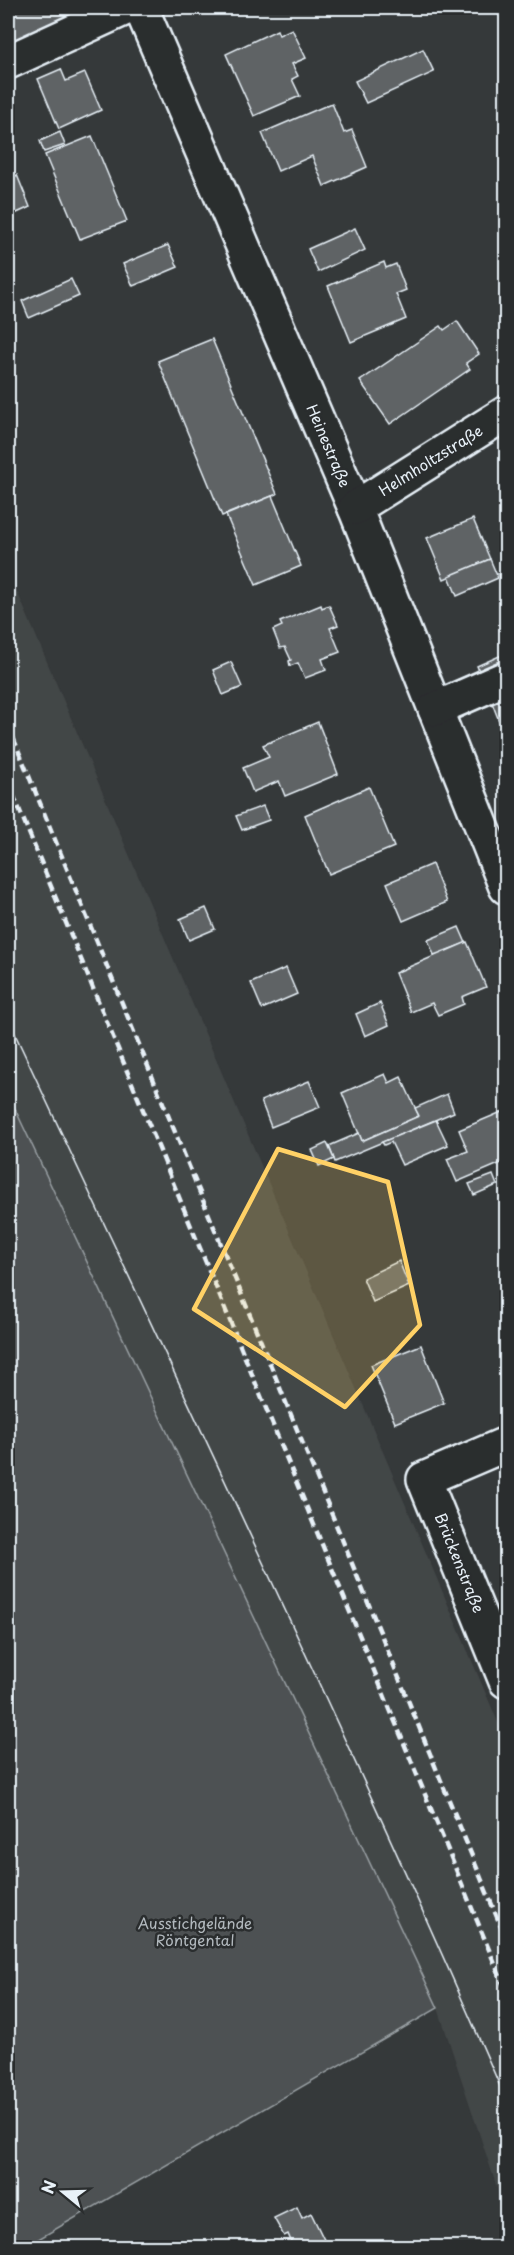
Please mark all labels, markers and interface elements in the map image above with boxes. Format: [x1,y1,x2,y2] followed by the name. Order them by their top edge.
[302,400,357,491] street label: Heinestraße
[374,418,487,501] street label: Helmholtzstraße
[430,1509,491,1616] street label: Brückenstraße
[138,1911,252,1951] park label: Ausstichgelände Röntgental
[33,2162,93,2222] north arrow
[34,2177,61,2197] text: N

